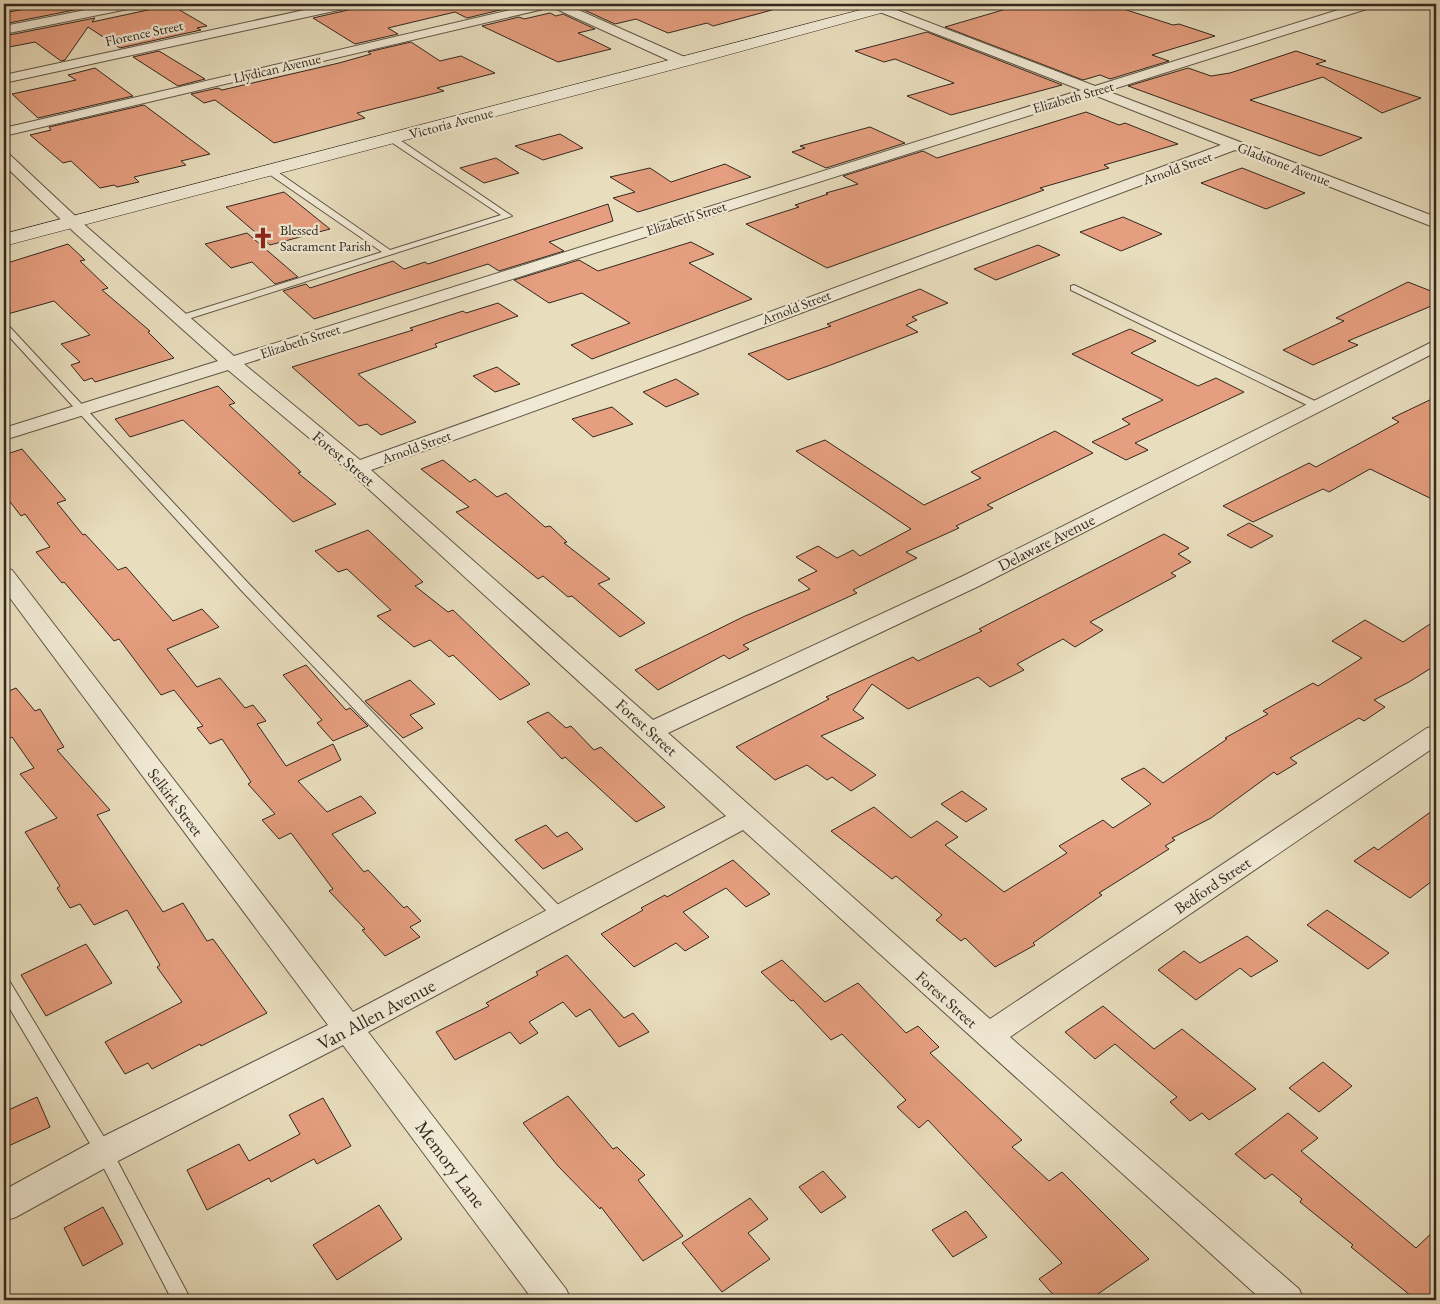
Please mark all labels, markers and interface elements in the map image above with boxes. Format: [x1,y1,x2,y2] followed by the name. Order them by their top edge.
[103,16,185,50] street label: Florence Street
[231,49,323,87] street label: Llydican Avenue
[1030,77,1116,117] street label: Elizabeth Street
[407,103,496,143] street label: Victoria Avenue
[1235,138,1333,190] street label: Gladstone Avenue
[1139,147,1215,189] street label: Arnold Street
[644,196,729,239] street label: Elizabeth Street
[280,221,371,255] place label: Blessed Sacrament Parish
[250,225,276,251] church icon: Blessed Sacrament Parish
[758,285,834,329] street label: Arnold Street
[258,319,343,362] street label: Elizabeth Street
[308,426,379,491] street label: Forest Street
[378,426,454,468] street label: Arnold Street
[994,509,1098,576] street label: Delaware Avenue
[611,694,682,761] street label: Forest Street
[143,764,208,841] street label: Selkirk Street
[1170,852,1255,919] street label: Bedford Street
[911,966,982,1033] street label: Forest Street
[313,973,440,1056] street label: Van Allen Avenue
[410,1116,492,1213] street label: Memory Lane

